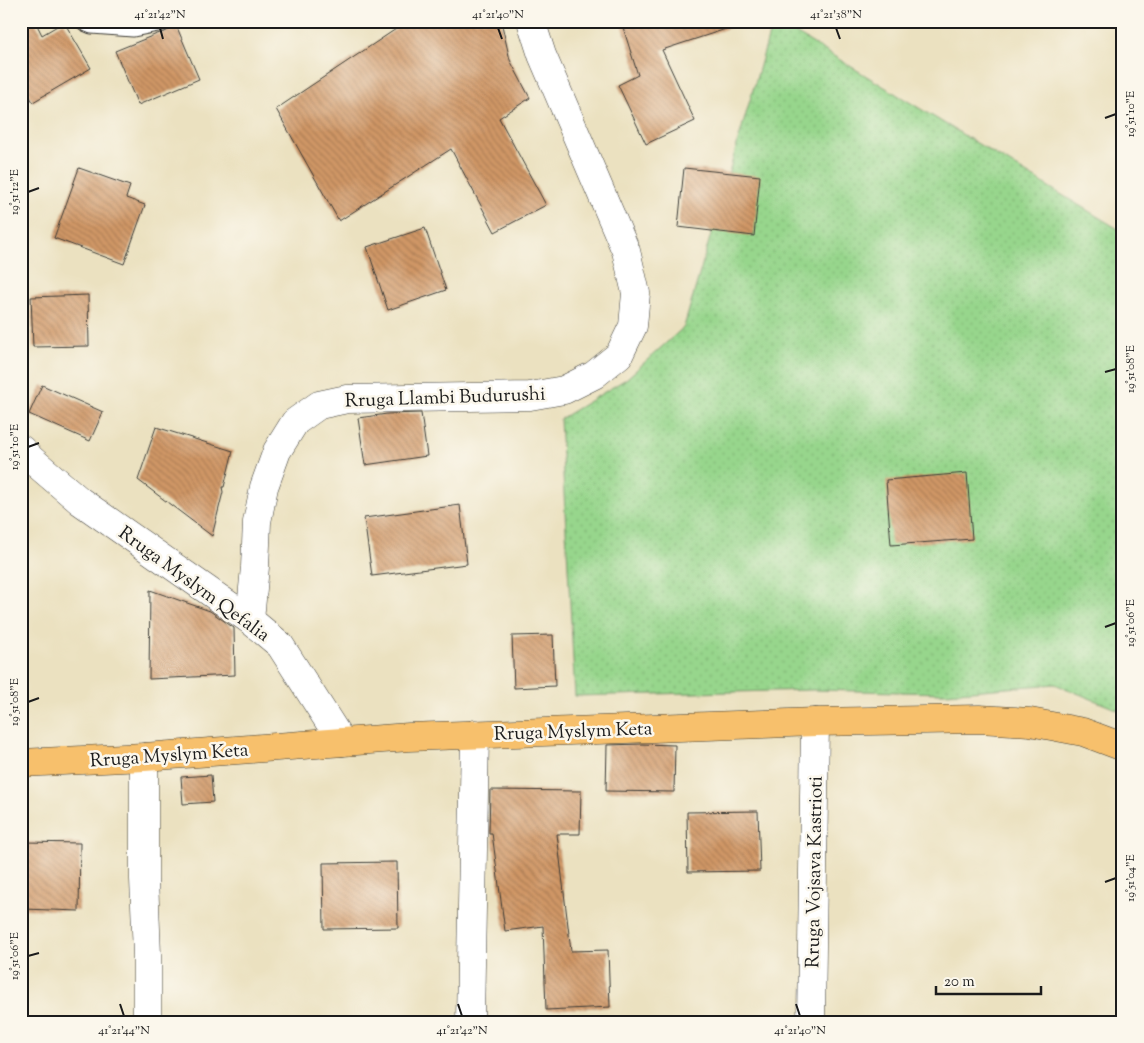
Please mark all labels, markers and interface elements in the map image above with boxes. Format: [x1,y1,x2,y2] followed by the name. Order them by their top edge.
[135,6,186,24] text: 41°21'42"N
[472,6,524,24] text: 41°21'40"N
[810,6,862,24] text: 41°21'38"N
[1122,90,1140,137] text: 19°51'10"E
[6,168,24,215] text: 19°51'12"E
[1122,344,1140,393] text: 19°51'08"E
[344,382,546,415] street label: Rruga Llambi Budurushi
[6,423,24,470] text: 19°51'10"E
[112,521,275,649] street label: Rruga Myslym Qefalia
[1122,598,1140,647] text: 19°51'06"E
[6,677,24,726] text: 19°51'08"E
[493,716,653,749] street label: Rruga Myslym Keta
[89,737,250,775] street label: Rruga Myslym Keta
[800,776,831,968] street label: Rruga Vojsava Kastrioti
[1122,854,1140,902] text: 19°51'04"E
[6,931,24,980] text: 19°51'06"E
[936,963,1042,995] scale bar
[944,972,975,993] text: 20 m
[98,1022,150,1040] text: 41°21'44"N
[437,1022,488,1040] text: 41°21'42"N
[774,1022,826,1040] text: 41°21'40"N

